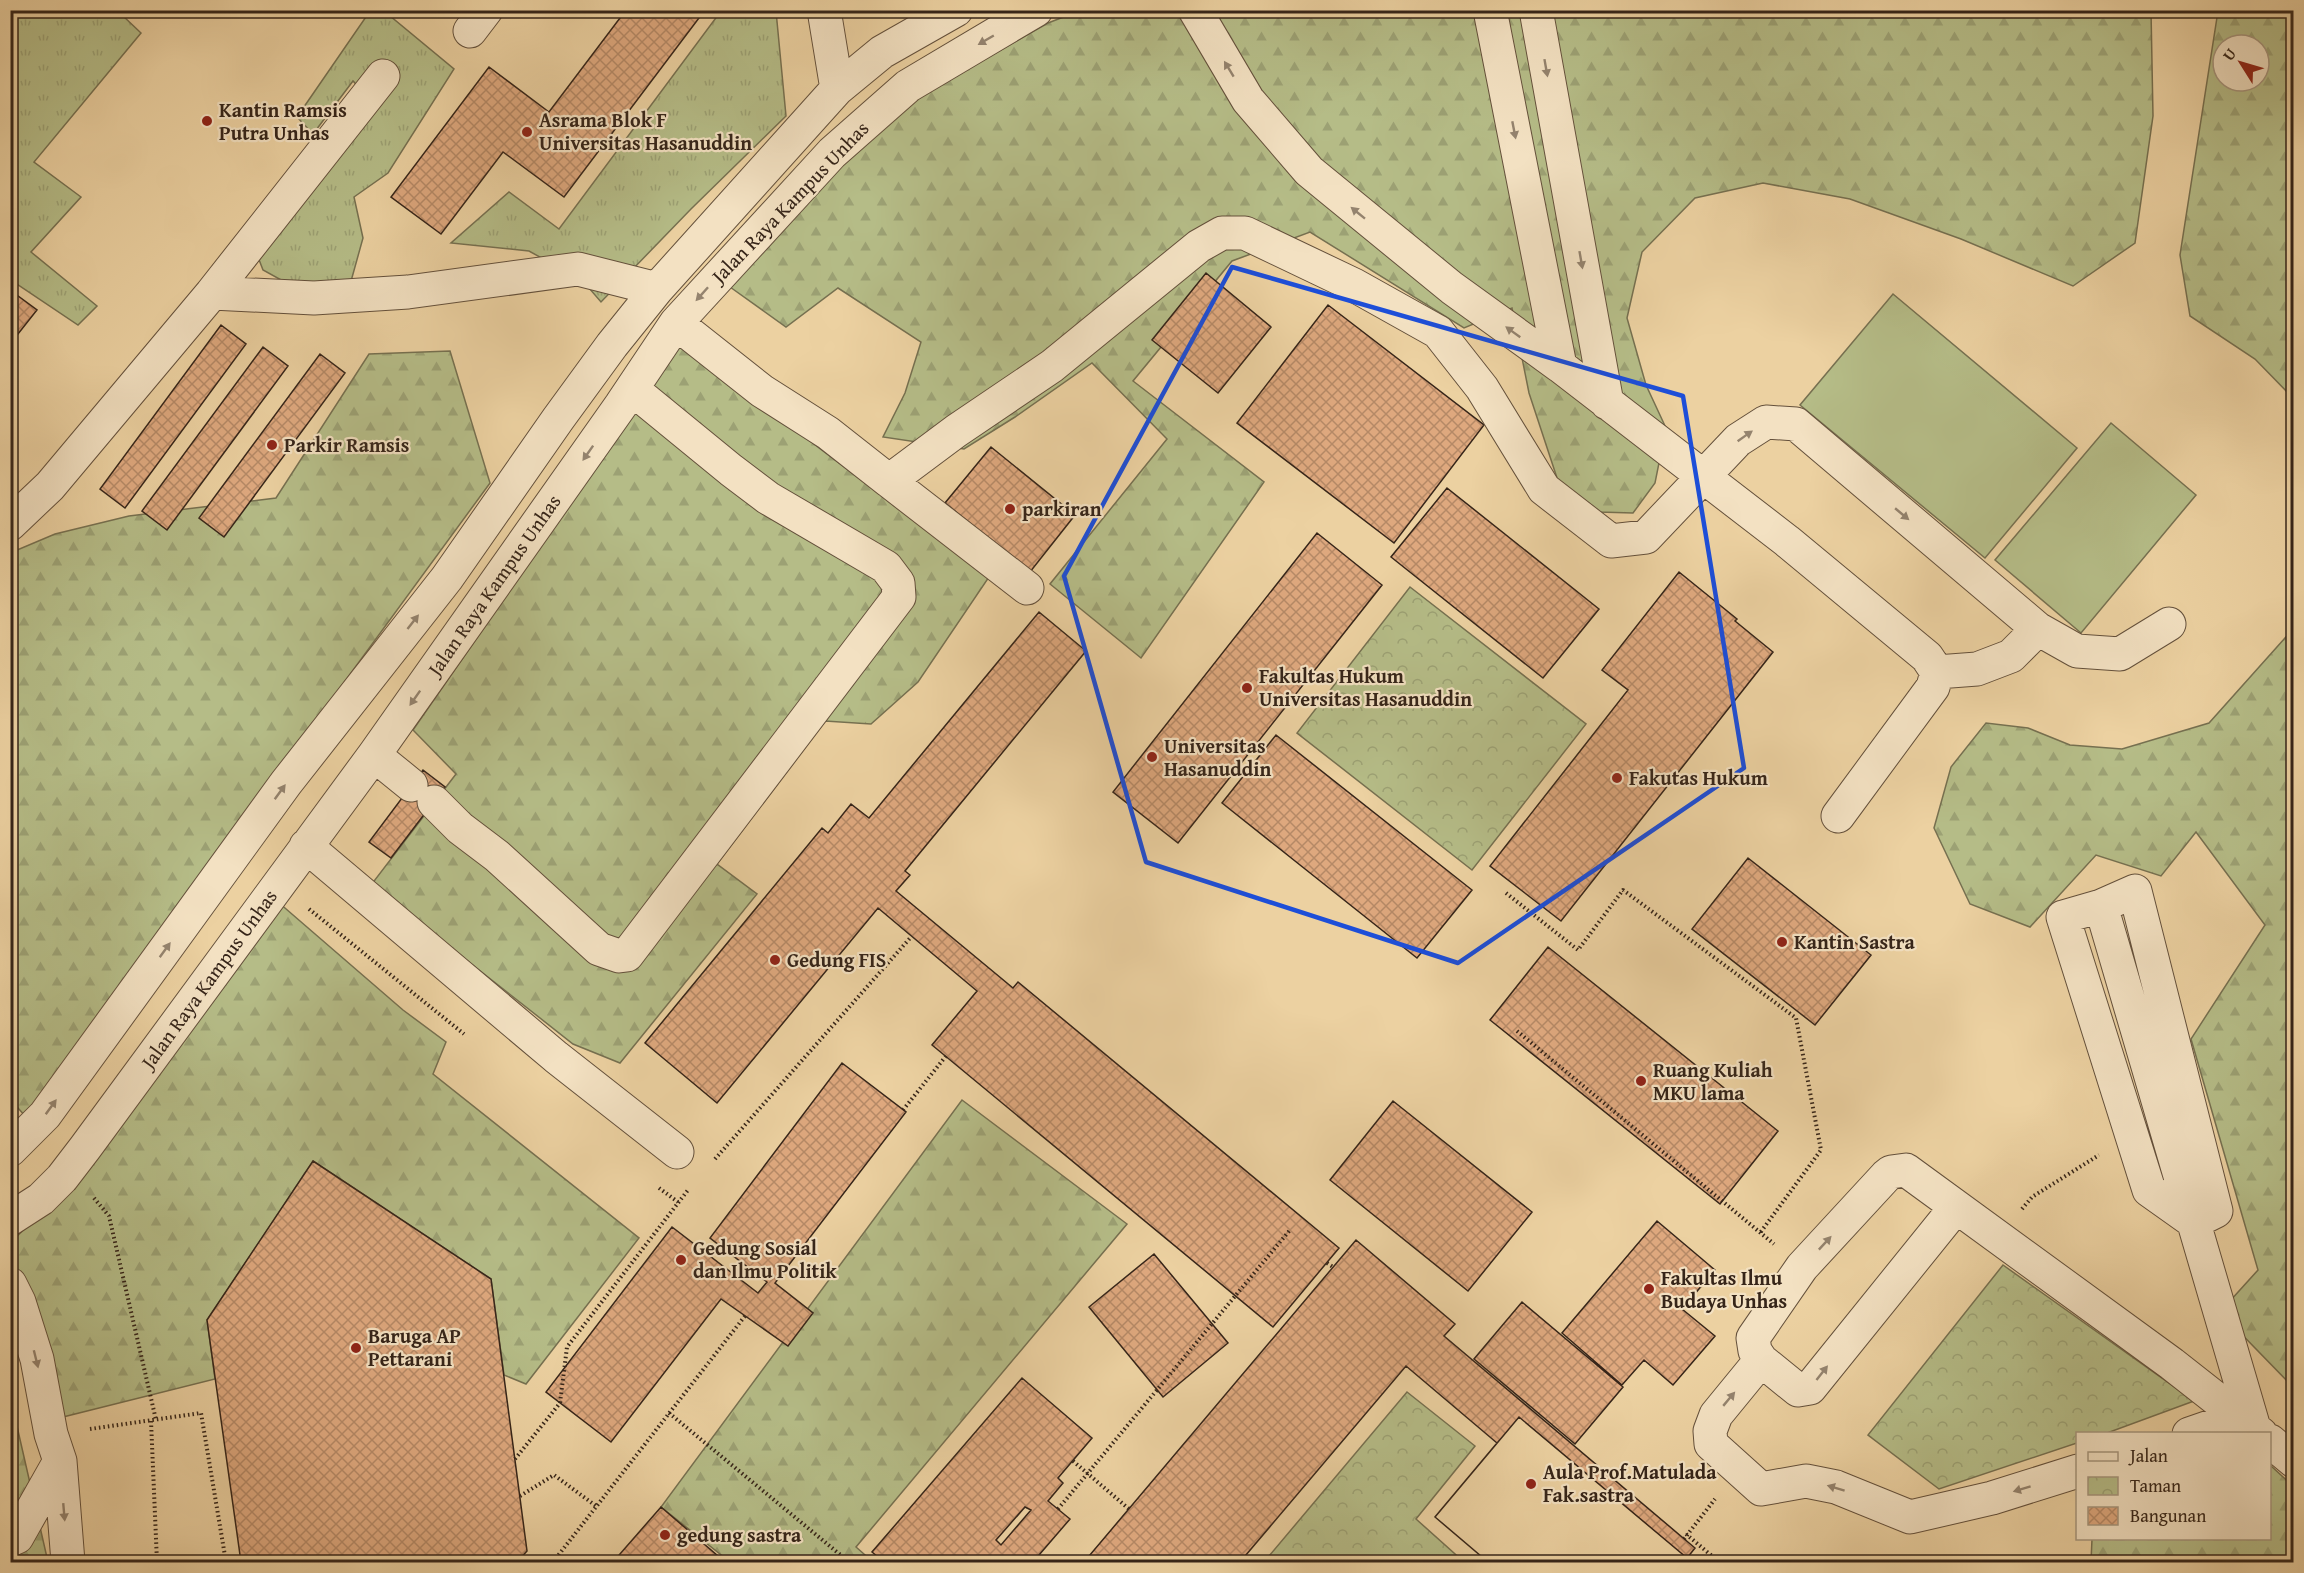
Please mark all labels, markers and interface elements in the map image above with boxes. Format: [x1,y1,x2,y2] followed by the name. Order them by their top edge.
[2211,33,2271,93] north arrow
[977,35,994,45] one-way arrow
[2216,42,2242,65] text: U
[1542,59,1551,78] one-way arrow
[1224,61,1235,77] one-way arrow
[219,95,347,147] place label: Kantin Ramsis Putra Unhas
[539,105,752,157] place label: Asrama Blok F Universitas Hasanuddin
[200,114,214,128] marker: Kantin Ramsis Putra Unhas
[702,114,875,291] street label: Jalan Raya Kampus Unhas
[1510,120,1519,139] one-way arrow
[520,125,534,139] marker: Asrama Blok F Universitas Hasanuddin
[1351,207,1366,220] one-way arrow
[1577,251,1586,270] one-way arrow
[695,287,709,302] one-way arrow
[1506,326,1522,338] one-way arrow
[284,430,409,459] place label: Parkir Ramsis
[1736,430,1752,442] one-way arrow
[265,438,279,452] marker: Parkir Ramsis
[582,444,594,460] one-way arrow
[418,488,567,684] street label: Jalan Raya Kampus Unhas
[1022,494,1102,523] place label: parkiran
[1003,502,1017,516] marker: parkiran
[1894,507,1909,520] one-way arrow
[406,614,418,629] one-way arrow
[1259,661,1472,713] place label: Fakultas Hukum Universitas Hasanuddin
[1240,681,1254,695] marker: Fakultas Hukum Universitas Hasanuddin
[409,689,421,705] one-way arrow
[1164,731,1271,783] place label: Universitas Hasanuddin
[1145,750,1159,764] marker: Universitas Hasanuddin
[1629,763,1768,792] place label: Fakutas Hukum
[1610,771,1624,785] marker: Fakutas Hukum
[274,784,286,800] one-way arrow
[132,883,284,1077] street label: Jalan Raya Kampus Unhas
[1794,927,1916,956] place label: Kantin Sastra
[1775,935,1789,949] marker: Kantin Sastra
[159,942,171,957] one-way arrow
[787,945,886,974] place label: Gedung FIS
[768,953,782,967] marker: Gedung FIS
[1653,1055,1773,1107] place label: Ruang Kuliah MKU lama
[1634,1074,1648,1088] marker: Ruang Kuliah MKU lama
[44,1100,56,1115] one-way arrow
[693,1233,837,1285] place label: Gedung Sosial dan Ilmu Politik
[1818,1235,1832,1250] one-way arrow
[674,1253,688,1267] marker: Gedung Sosial dan Ilmu Politik
[1661,1263,1787,1315] place label: Fakultas Ilmu Budaya Unhas
[1642,1282,1656,1296] marker: Fakultas Ilmu Budaya Unhas
[368,1321,461,1373] place label: Baruga AP Pettarani
[349,1341,363,1355] marker: Baruga AP Pettarani
[31,1350,41,1368] one-way arrow
[1816,1365,1828,1380] one-way arrow
[1722,1392,1735,1407] one-way arrow
[2076,1432,2271,1540] legend
[2128,1442,2168,1469] text: Jalan
[1543,1457,1717,1509] place label: Aula Prof.Matulada Fak.sastra
[2130,1472,2181,1499] text: Taman
[1524,1477,1538,1491] marker: Aula Prof.Matulada Fak.sastra
[1827,1483,1845,1492] one-way arrow
[2013,1485,2031,1494] one-way arrow
[59,1502,69,1521] one-way arrow
[2130,1502,2206,1529] text: Bangunan
[677,1520,802,1549] place label: gedung sastra
[658,1528,672,1542] marker: gedung sastra

